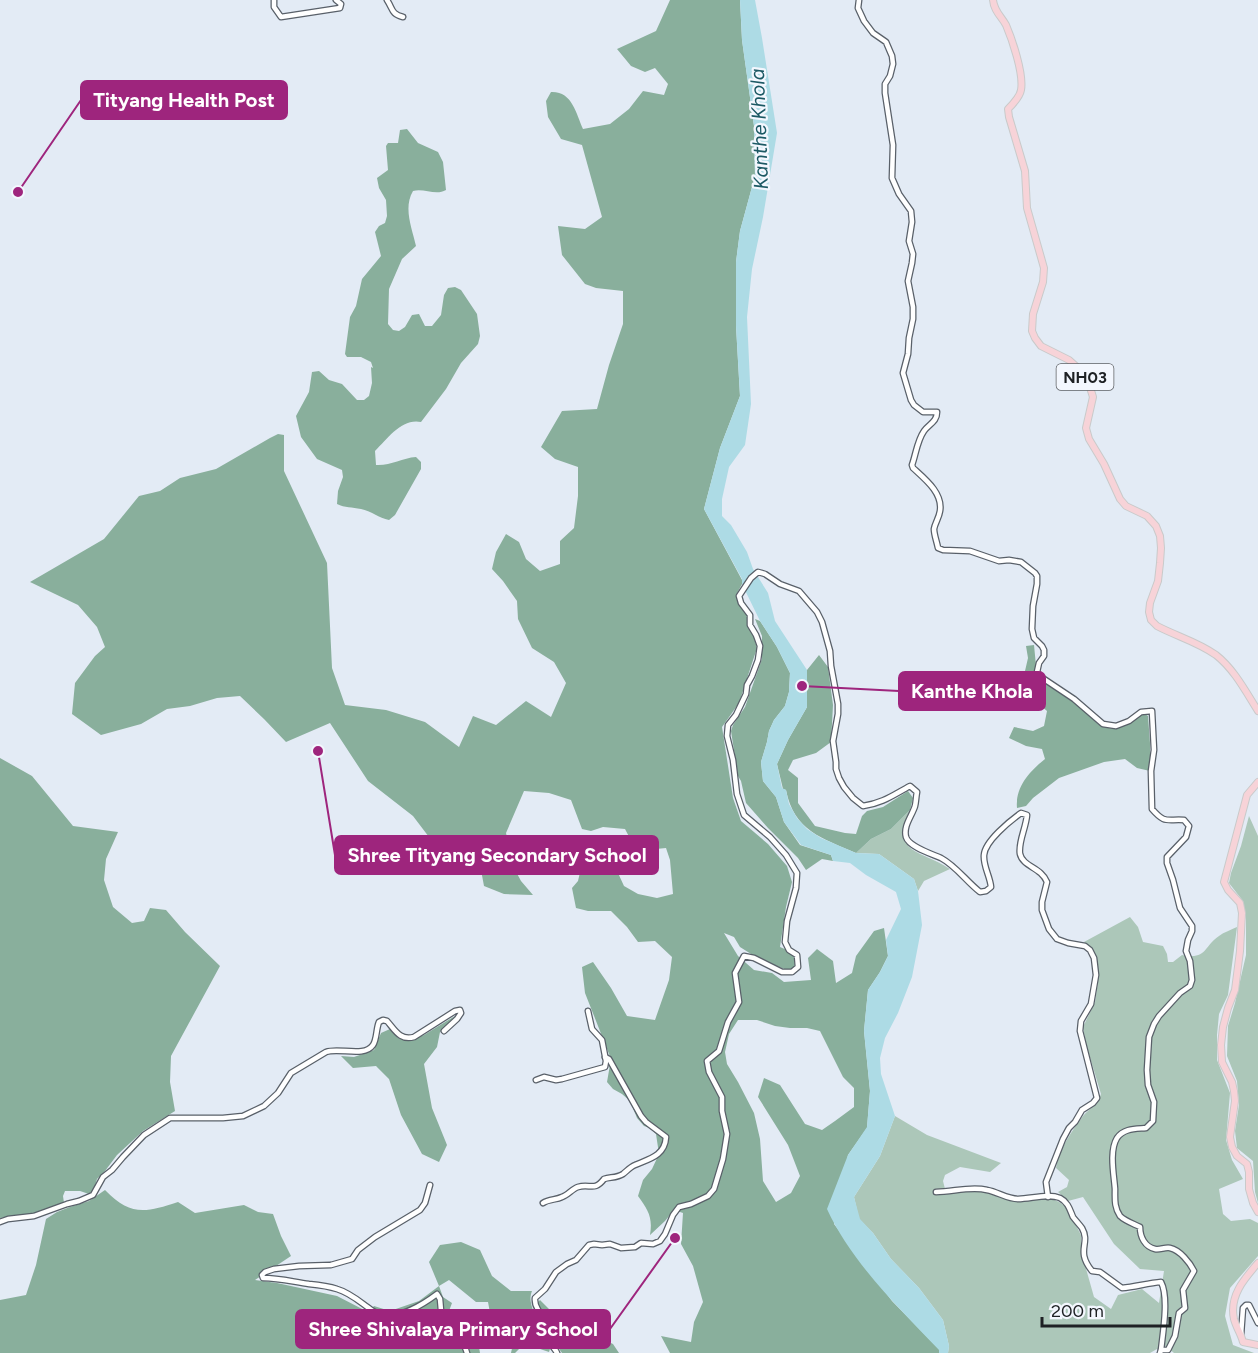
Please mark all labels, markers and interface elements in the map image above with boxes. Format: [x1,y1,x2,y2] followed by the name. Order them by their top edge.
[745,68,773,190] water label: Kanthe Khola
[81,81,287,119] callout: Tityang Health Post
[93,88,275,112] text: Tityang Health Post
[1056,364,1114,390] road number: NH03
[899,672,1045,710] callout: Kanthe Khola
[911,679,1033,703] text: Kanthe Khola
[335,836,658,874] callout: Shree Tityang Secondary School
[347,843,647,867] text: Shree Tityang Secondary School
[1042,1290,1170,1328] scale bar
[1051,1300,1104,1322] text: 200 m
[296,1310,610,1348] callout: Shree Shivalaya Primary School
[308,1317,598,1341] text: Shree Shivalaya Primary School

